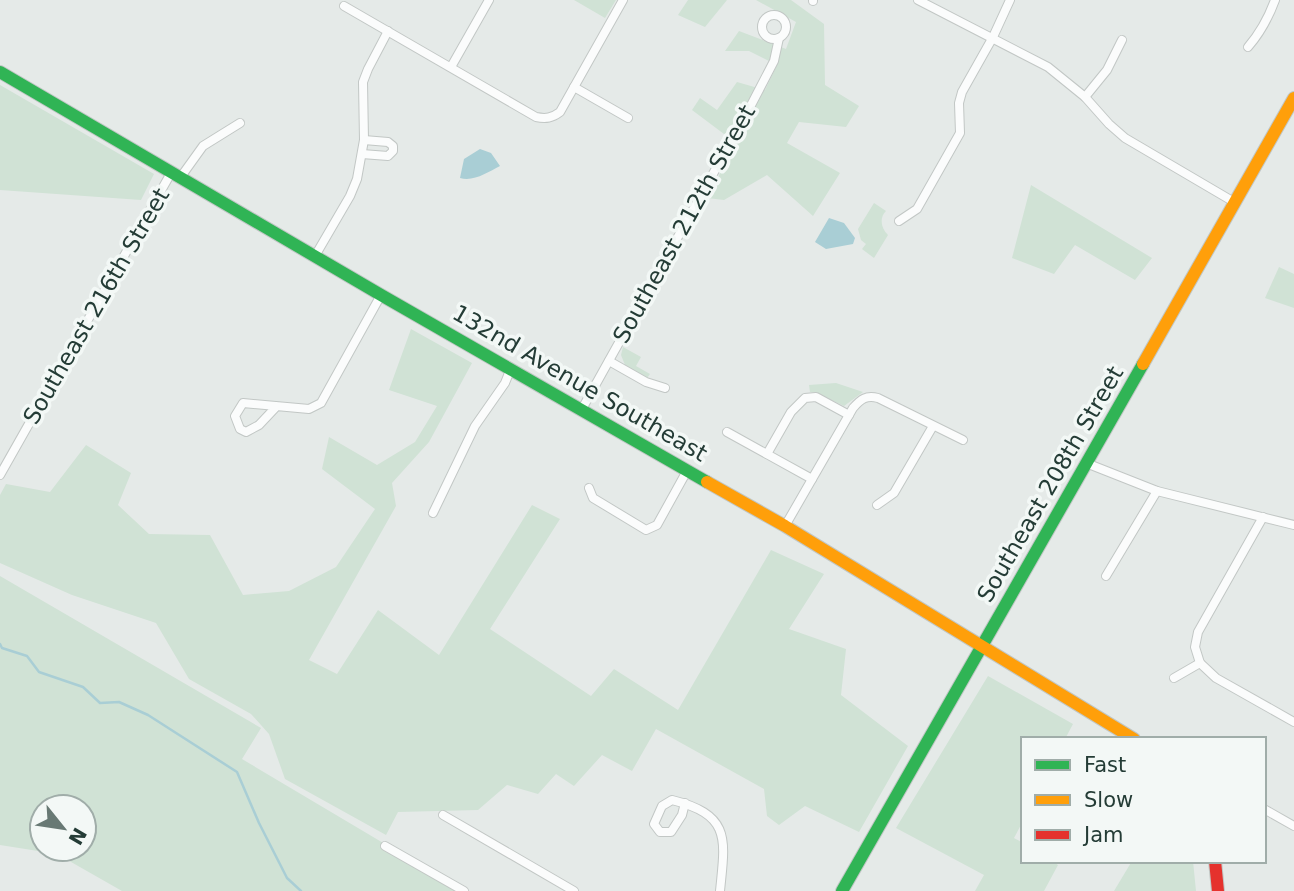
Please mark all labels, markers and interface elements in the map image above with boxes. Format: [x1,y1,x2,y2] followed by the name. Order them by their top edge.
[608,100,760,348] street label: Southeast 212th Street
[18,183,174,429] street label: Southeast 216th Street
[448,299,712,467] street label: 132nd Avenue Southeast
[972,361,1128,607] street label: Southeast 208th Street
[1021,737,1266,863] legend
[1084,753,1126,777] text: Fast
[1084,788,1133,812] text: Slow
[28,793,98,863] north arrow
[1082,823,1124,847] text: Jam
[64,824,91,849] text: N

